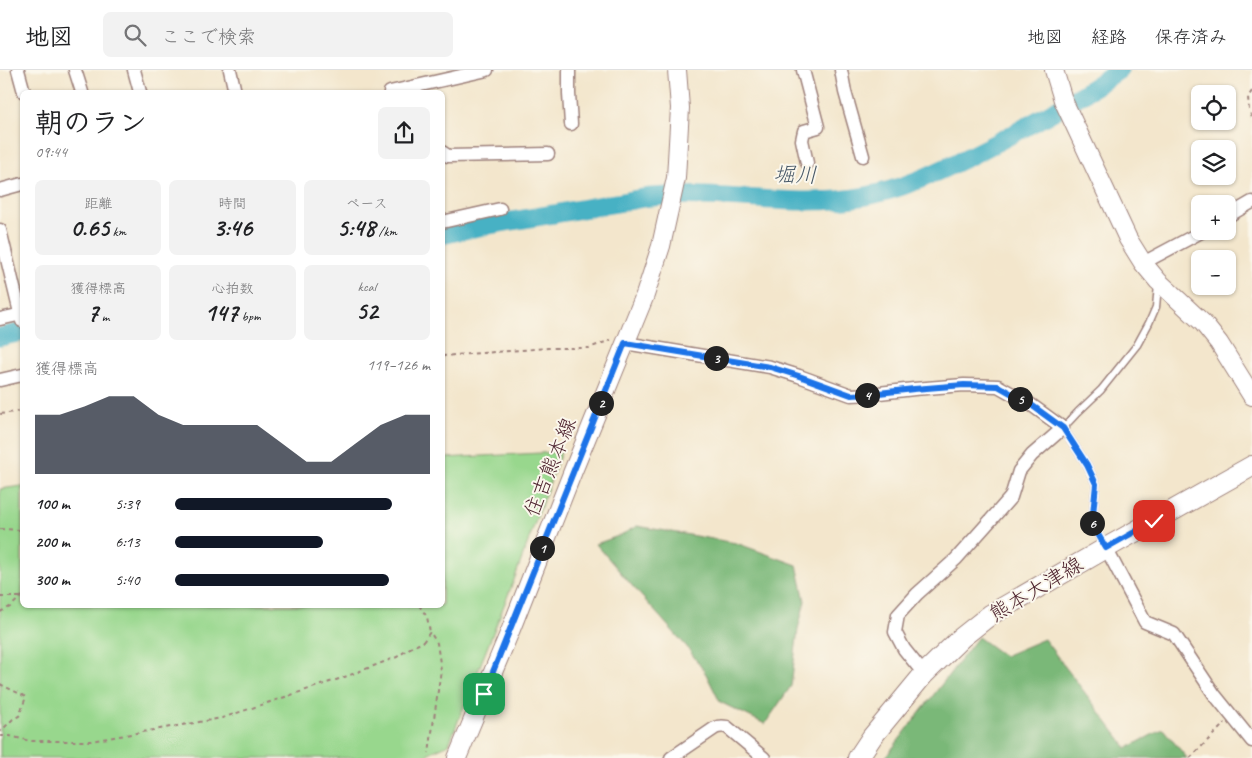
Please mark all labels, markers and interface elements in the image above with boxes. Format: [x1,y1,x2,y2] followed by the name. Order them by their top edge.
[103,12,453,57] search box
[121,21,149,49] icon: search
[25,22,73,52] text: 地図
[161,25,256,49] text: ここで検索
[1027,26,1063,48] text: 地図
[1091,26,1127,48] text: 経路
[1155,26,1227,48] text: 保存済み
[1191,85,1236,295] map controls
[1191,85,1236,130] button: locate
[35,105,147,140] text: 朝のラン
[378,107,430,159] button: share
[1191,140,1236,185] button: layers
[35,142,67,162] text: 09:44
[773,161,817,189] water label: 堀川
[84,195,112,212] text: 距離
[218,195,246,212] text: 時間
[346,195,387,212] text: ペース
[1191,195,1236,240] button: +
[70,212,109,244] text: 0.65
[213,212,252,244] text: 3:46
[337,212,375,244] text: 5:48
[109,223,126,240] text: km
[375,223,397,240] text: /km
[1191,250,1236,295] button: −
[358,278,376,295] text: kcal
[70,280,126,297] text: 獲得標高
[211,280,253,297] text: 心拍数
[356,295,378,327] text: 52
[87,297,98,329] text: 7
[204,297,238,329] text: 147
[98,308,109,325] text: m
[238,308,261,325] text: bpm
[704,346,728,370] pin: 3
[713,350,720,367] text: 3
[367,355,430,375] text: 119–126 m
[35,359,99,379] text: 獲得標高
[854,382,880,408] pin: 4
[1008,386,1032,412] pin: 5
[864,387,871,404] text: 4
[588,390,614,416] pin: 2
[1017,391,1024,408] text: 5
[598,395,605,412] text: 2
[518,413,582,521] street label: 住吉熊本線
[35,494,70,514] text: 100 m
[115,494,140,514] text: 5:39
[1133,500,1175,542] pin
[1140,507,1168,535] icon: check
[1080,510,1104,536] pin: 6
[1089,515,1096,532] text: 6
[35,532,70,552] text: 200 m
[115,532,140,552] text: 6:13
[530,536,554,560] pin: 1
[539,540,546,557] text: 1
[984,551,1088,627] street label: 熊本大津線
[35,570,70,590] text: 300 m
[115,570,140,590] text: 5:40
[463,673,505,715] pin
[470,680,498,708] icon: arrive

